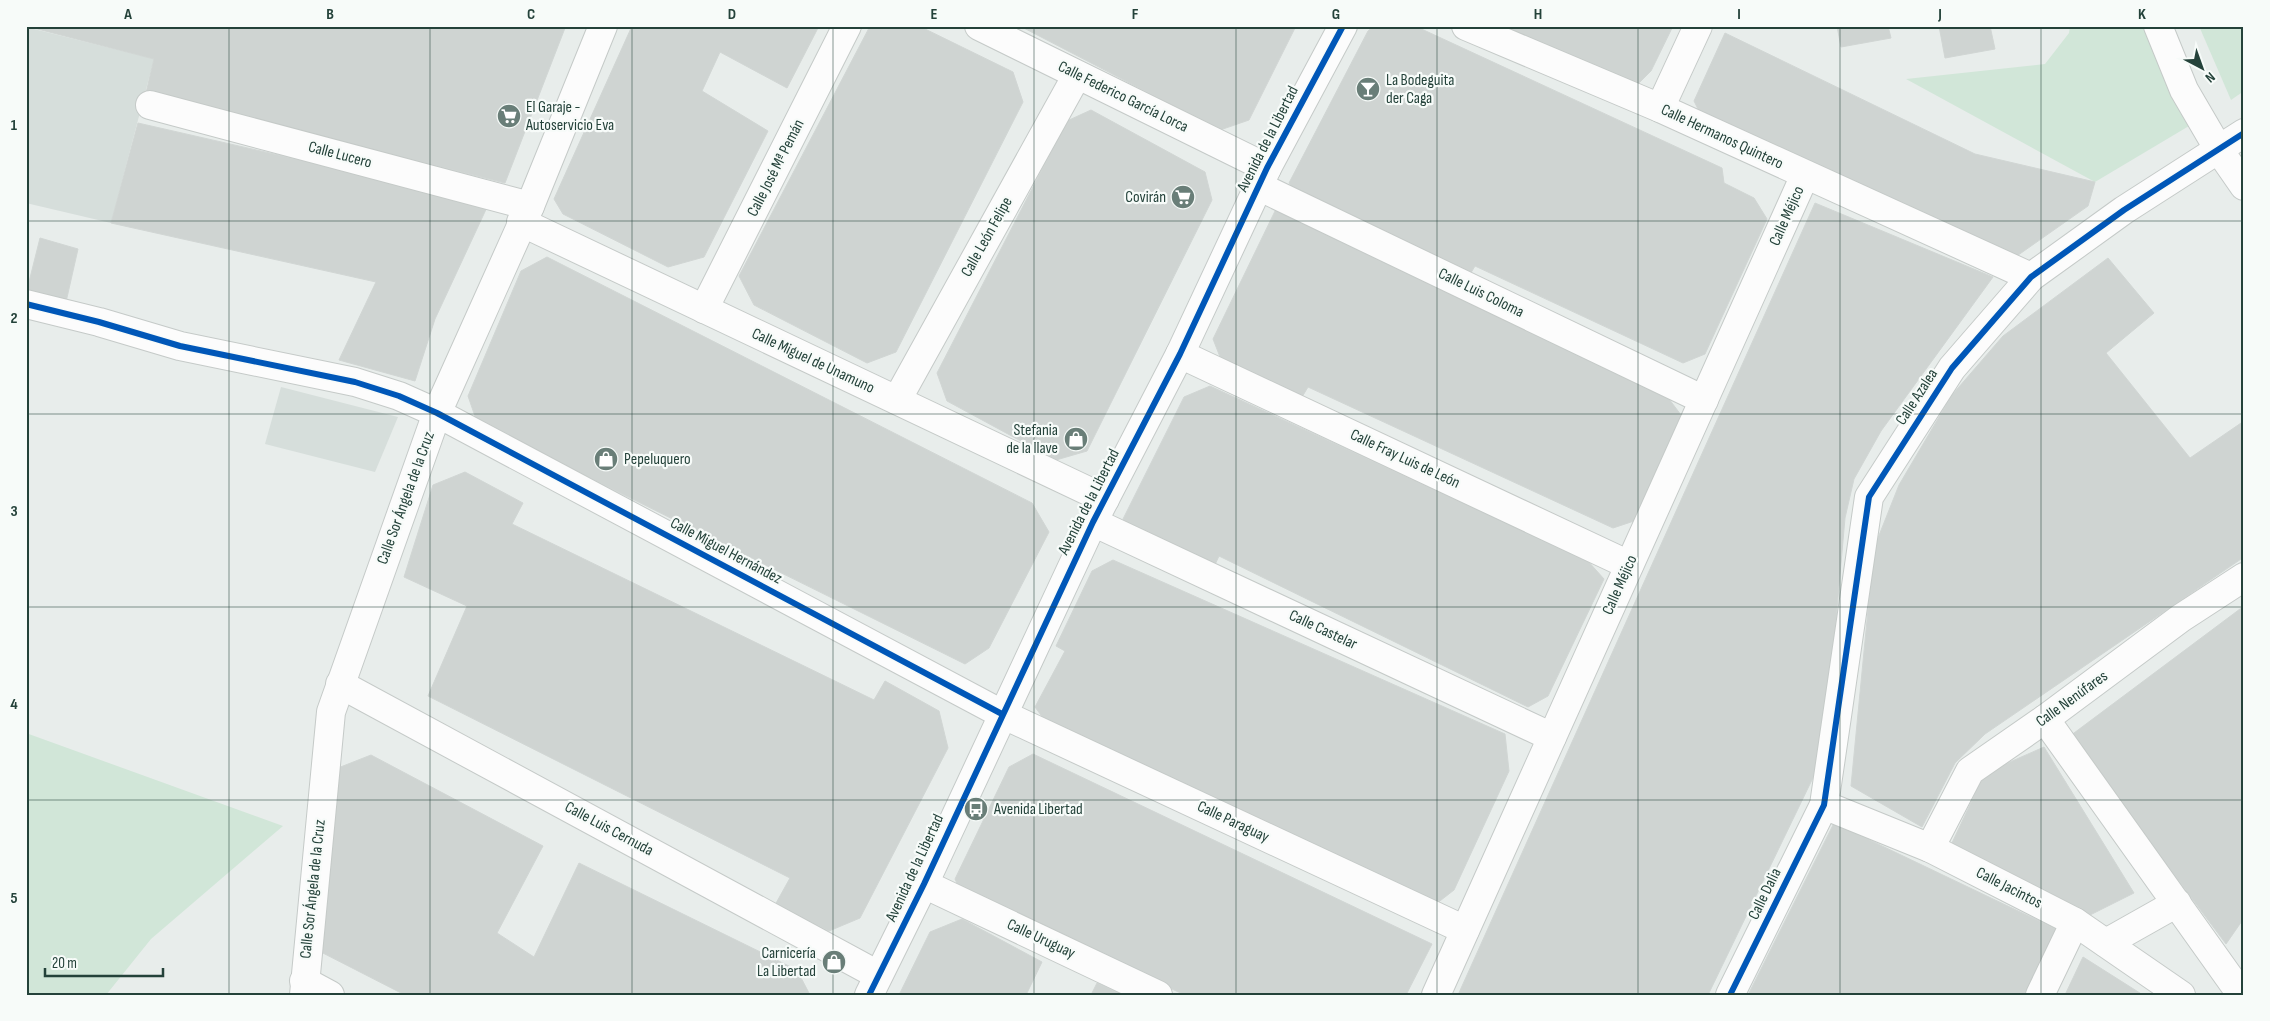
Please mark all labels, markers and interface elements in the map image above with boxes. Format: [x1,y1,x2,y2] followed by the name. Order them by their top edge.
[123,5,132,24] text: A
[326,5,334,24] text: B
[527,5,535,24] text: C
[728,5,736,24] text: D
[931,5,938,24] text: E
[1132,5,1139,24] text: F
[1332,5,1340,24] text: G
[1534,5,1542,24] text: H
[1737,5,1741,24] text: I
[1937,5,1942,24] text: J
[2138,5,2146,24] text: K
[2178,42,2228,92] north arrow
[1055,57,1191,137] street label: Calle Federico García Lorca
[2202,69,2219,86] text: N
[1386,71,1455,108] place label: La Bodeguita der Caga
[1355,76,1381,102] bar icon: La Bodeguita der Caga
[1233,83,1303,196] street label: Avenida de la Libertad
[525,98,614,135] place label: El Garaje - Autoservicio Eva
[1658,100,1786,174] street label: Calle Hermanos Quintero
[496,103,522,129] supermarket icon: El Garaje - Autoservicio Eva
[11,116,18,135] text: 1
[743,116,809,220] street label: Calle José Mª Pemán
[306,137,374,173] street label: Calle Lucero
[1765,183,1809,249] street label: Calle Méjico
[1170,184,1196,210] supermarket icon: Covirán
[1125,188,1166,207] place label: Covirán
[957,194,1017,280] street label: Calle León Felipe
[1435,264,1527,322] street label: Calle Luis Coloma
[10,309,18,328] text: 2
[749,324,877,398] street label: Calle Miguel de Unamuno
[1892,365,1942,429] street label: Calle Azalea
[1006,421,1058,458] place label: Stefania de la llave
[1347,425,1463,493] street label: Calle Fray Luis de León
[1063,426,1089,452] shop icon: Stefania de la llave
[373,429,439,567] street label: Calle Sor Ángela de la Cruz
[593,446,619,472] shop icon: Pepeluquero
[1054,446,1124,559] street label: Avenida de la Libertad
[624,450,691,469] place label: Pepeluquero
[10,502,18,521] text: 3
[667,514,785,589] street label: Calle Miguel Hernández
[1598,552,1642,618] street label: Calle Méjico
[1286,606,1360,654] street label: Calle Castelar
[2033,667,2112,731] street label: Calle Nenúfares
[10,695,18,714] text: 4
[963,796,989,822] bus stop icon: Avenida Libertad
[1194,797,1272,847] street label: Calle Paraguay
[562,798,656,860] street label: Calle Luis Cernuda
[993,800,1083,819] place label: Avenida Libertad
[881,811,948,926] street label: Avenida de la Libertad
[296,818,330,959] street label: Calle Sor Ángela de la Cruz
[1973,863,2045,913] street label: Calle Jacintos
[1744,865,1786,923] street label: Calle Dalia
[10,889,18,908] text: 5
[1004,915,1078,963] street label: Calle Uruguay
[757,944,816,981] place label: Carnicería La Libertad
[45,946,162,978] scale bar
[821,949,847,975] shop icon: Carnicería La Libertad
[52,954,77,973] text: 20 m

